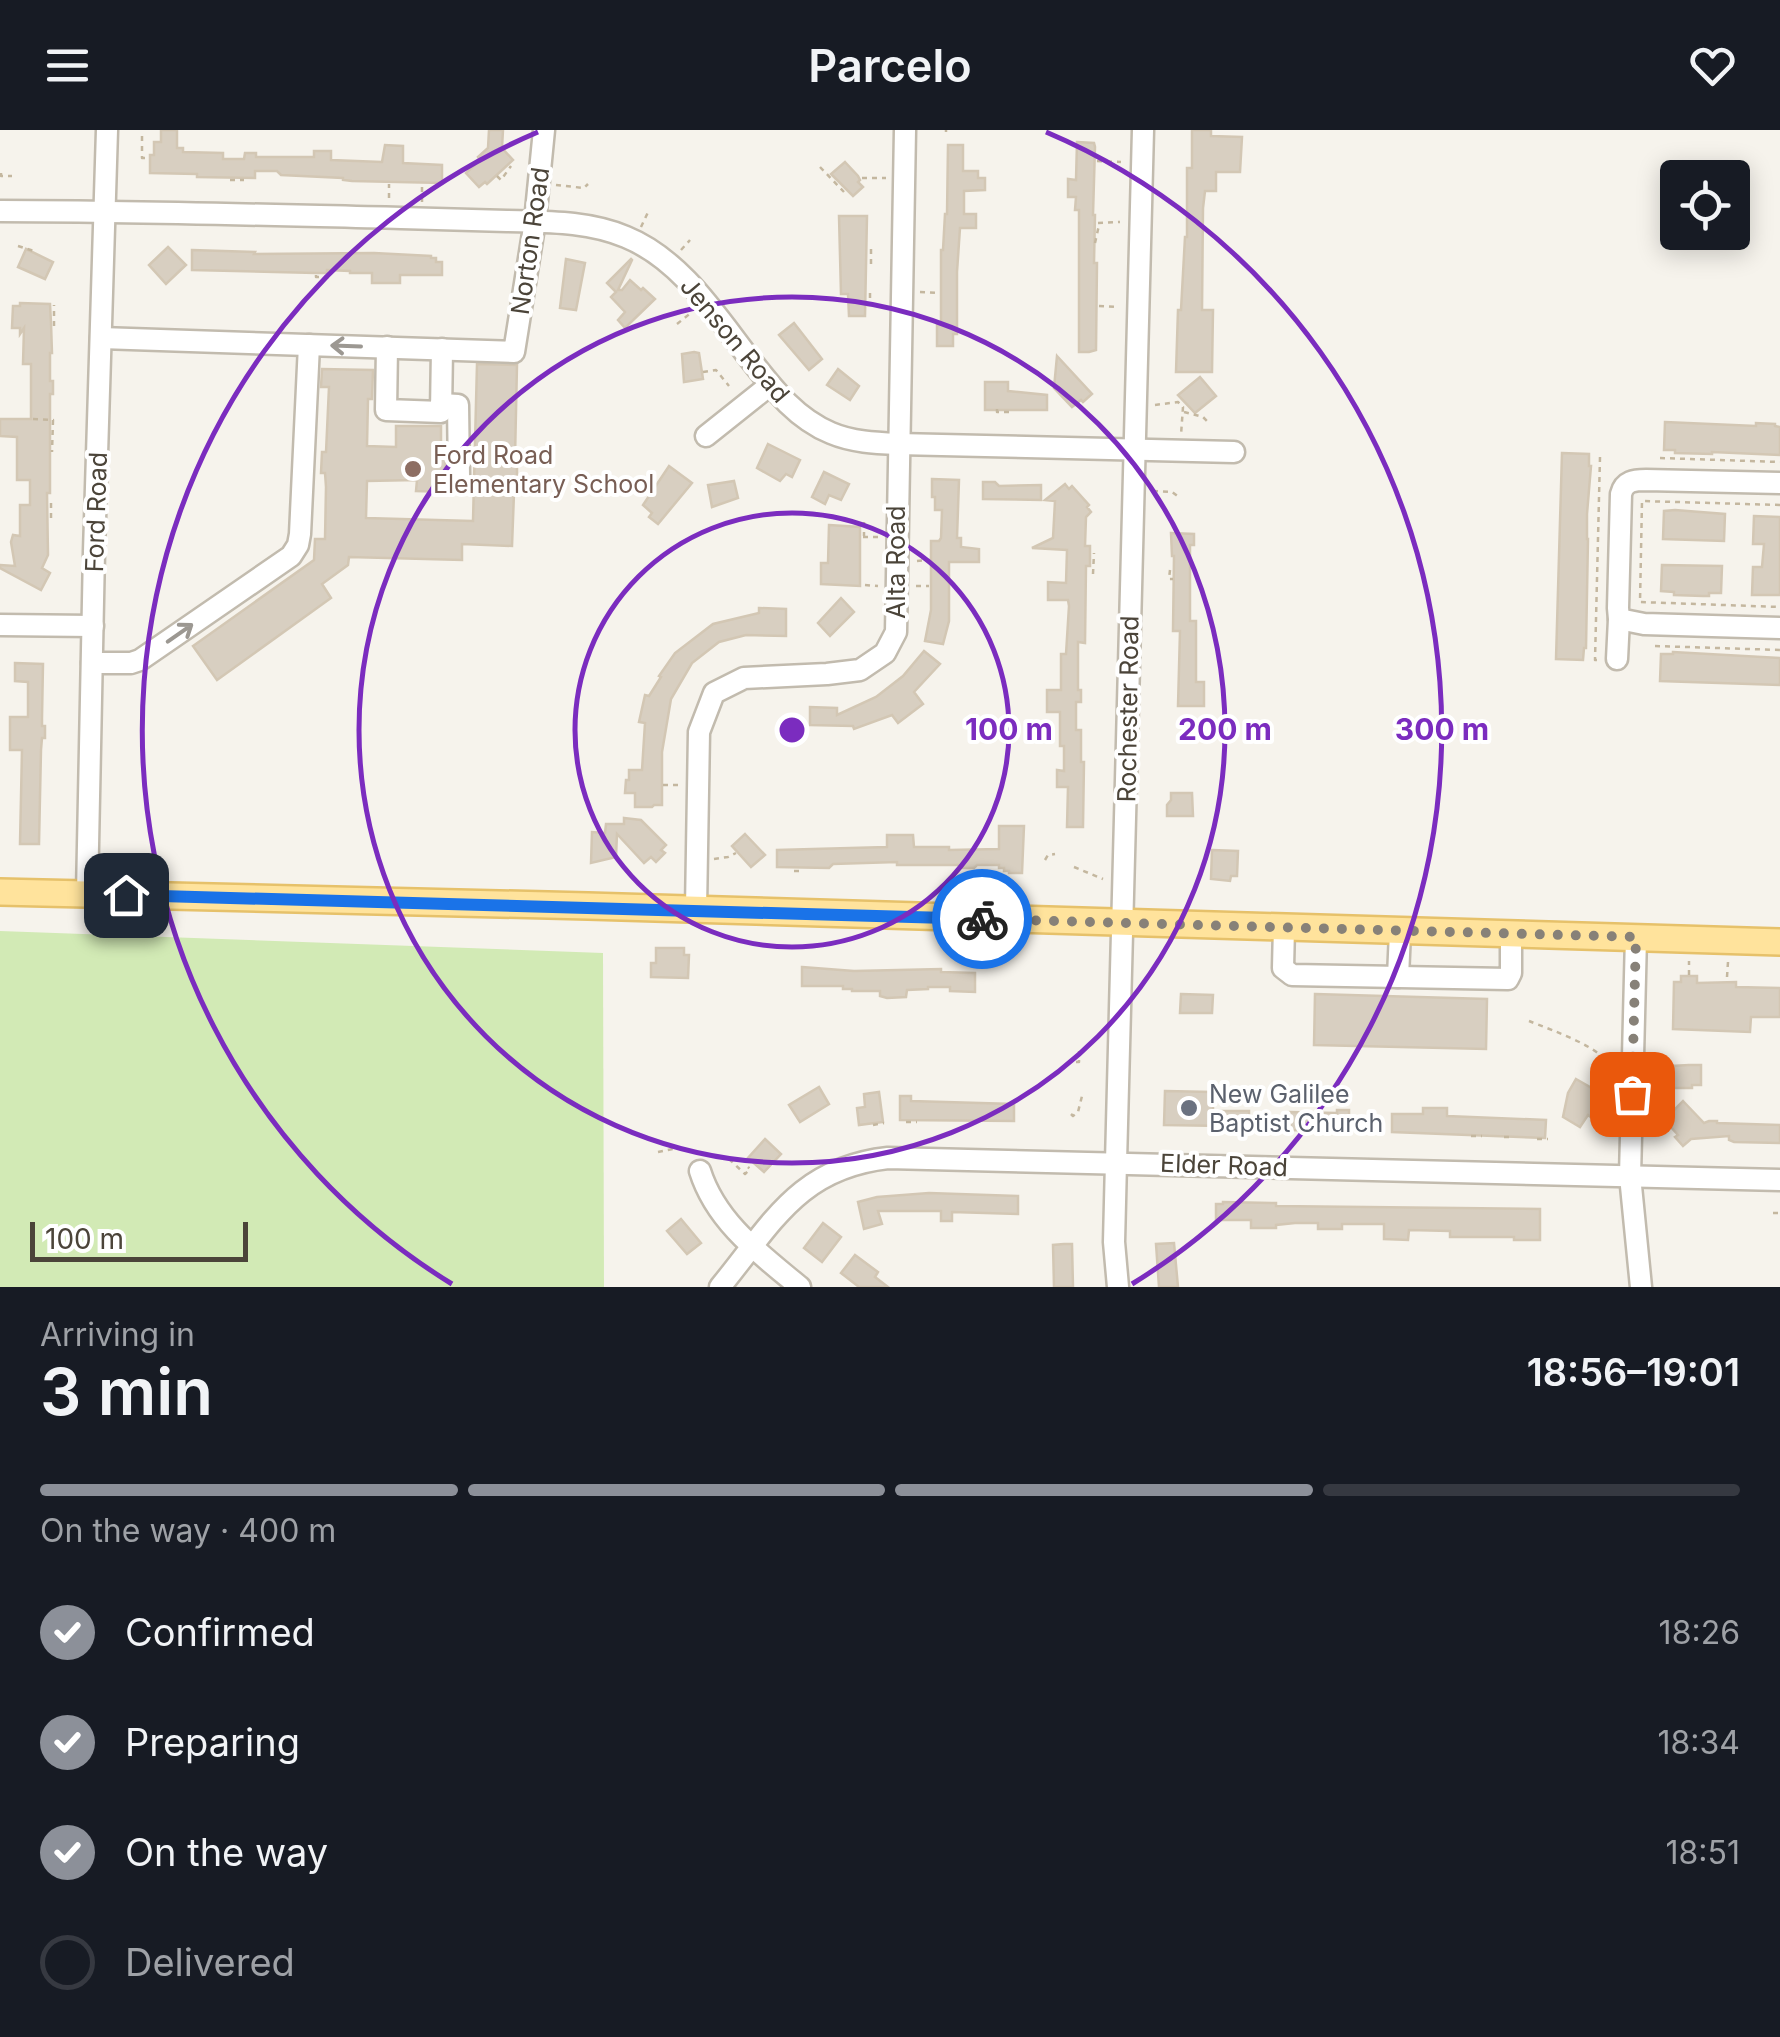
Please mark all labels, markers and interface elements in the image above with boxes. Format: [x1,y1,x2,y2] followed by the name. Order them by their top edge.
[40,38,95,93] icon: menu
[808,38,972,93] text: Parcelo
[1685,38,1740,93] icon: heart
[1660,160,1750,250] map controls
[1660,160,1750,250] button: locate
[505,165,555,317] street label: Norton Road
[674,271,796,409] street label: Jenson Road
[331,336,363,355] one-way arrow
[433,440,654,499] place label: Ford Road Elementary School
[79,451,113,573] street label: Ford Road
[402,458,424,480] marker: Ford Road Elementary School
[881,505,911,619] street label: Alta Road
[1111,615,1145,803] street label: Rochester Road
[166,623,193,644] one-way arrow
[965,711,1053,747] text: 100 m
[1178,711,1272,747] text: 200 m
[1395,711,1489,747] text: 300 m
[774,712,810,748] centre of rings
[84,853,169,938] pin
[99,868,154,923] icon: home
[932,869,1032,969] courier
[955,892,1010,947] icon: bike
[1590,1052,1675,1137] pin
[1605,1067,1660,1122] icon: bag
[1209,1079,1383,1138] place label: New Galilee Baptist Church
[1178,1097,1200,1119] marker: New Galilee Baptist Church
[1160,1148,1288,1182] street label: Elder Road
[30,1217,248,1262] scale bar
[45,1222,124,1256] text: 100 m
[40,1315,195,1354] text: Arriving in
[1527,1349,1740,1395] text: 18:56–19:01
[40,1352,213,1431] text: 3 min
[40,1511,336,1550] text: On the way · 400 m
[40,1605,95,1660] icon: check
[125,1609,315,1655] text: Confirmed
[1659,1613,1740,1652] text: 18:26
[40,1715,95,1770] icon: check
[125,1719,300,1765] text: Preparing
[1658,1723,1740,1762] text: 18:34
[40,1825,95,1880] icon: check
[125,1829,328,1875] text: On the way
[1666,1833,1740,1872] text: 18:51
[125,1939,295,1985] text: Delivered

